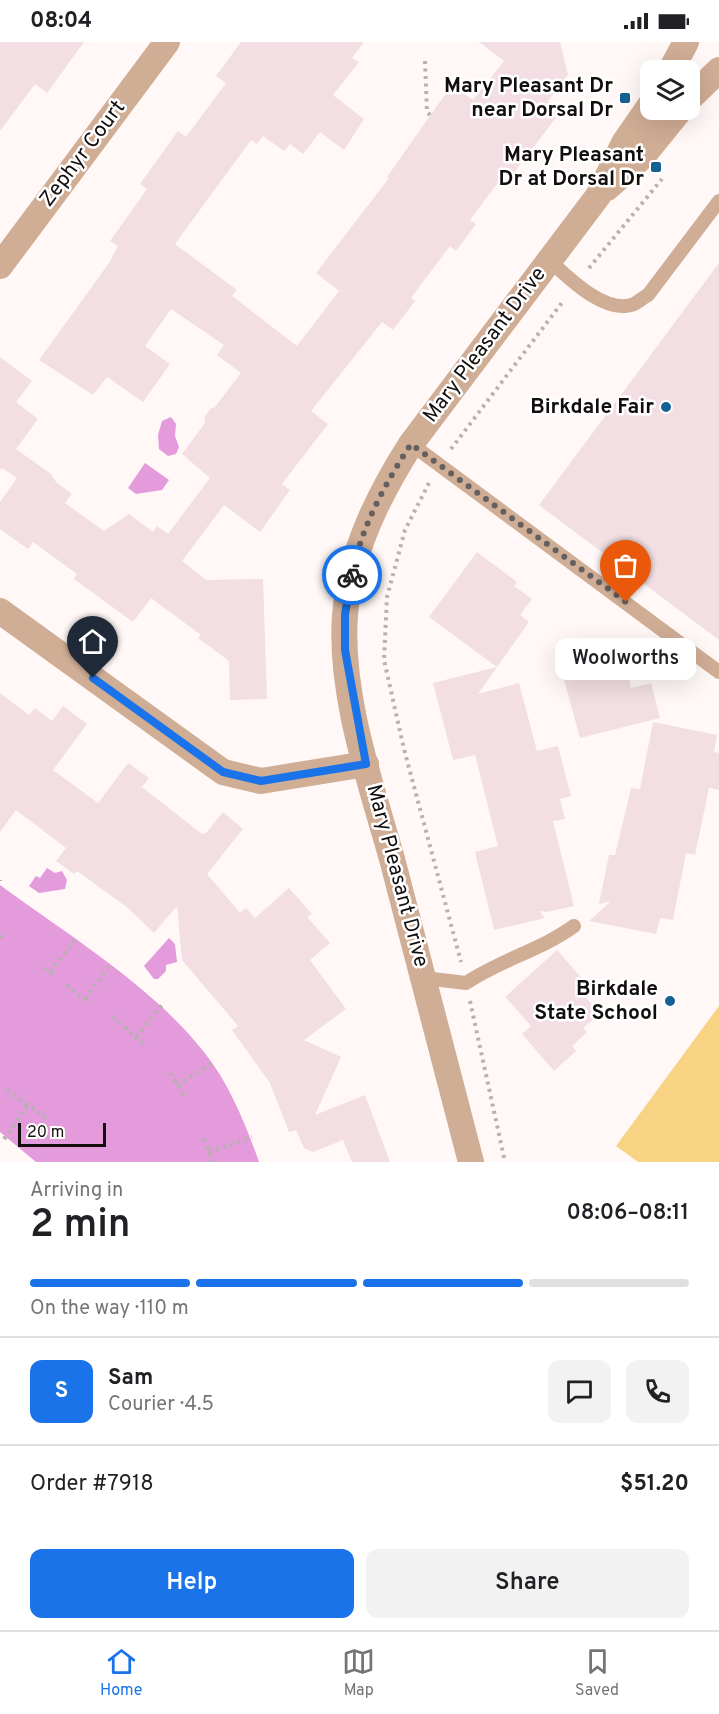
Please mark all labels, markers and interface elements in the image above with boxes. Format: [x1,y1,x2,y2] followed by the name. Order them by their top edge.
[30,8,92,35] text: 08:04
[640,60,700,120] map controls
[640,60,700,120] button: layers
[444,73,613,124] place label: Mary Pleasant Dr near Dorsal Dr
[618,91,632,105] marker: Mary Pleasant Dr near Dorsal Dr
[34,95,132,213] street label: Zephyr Court
[498,142,644,193] place label: Mary Pleasant Dr at Dorsal Dr
[649,160,663,174] marker: Mary Pleasant Dr at Dorsal Dr
[418,262,552,428] street label: Mary Pleasant Drive
[530,394,654,421] place label: Birkdale Fair
[659,400,673,414] marker: Birkdale Fair
[600,540,651,602] pin
[322,545,382,605] courier
[609,549,642,582] icon: bag
[336,559,369,592] icon: bike
[67,616,118,678] pin
[76,625,109,658] icon: home
[556,638,696,680] callout: Woolworths
[572,646,679,672] text: Woolworths
[360,782,434,970] street label: Mary Pleasant Drive
[534,976,658,1027] place label: Birkdale State School
[663,994,677,1008] marker: Birkdale State School
[18,1120,106,1148] scale bar
[27,1123,64,1143] text: 20 m
[30,1178,123,1204] text: Arriving in
[566,1200,689,1227] text: 08:06–08:11
[30,1202,131,1251] text: 2 min
[30,1296,189,1322] text: On the way · 110 m
[548,1360,611,1423] button: chat
[626,1360,689,1423] button: phone
[108,1365,153,1392] text: Sam
[55,1378,68,1405] text: S
[108,1392,214,1418] text: Courier · 4.5
[30,1471,154,1498] text: Order #7918
[620,1471,689,1498] text: $51.20
[30,1549,354,1618] button: Help
[366,1549,689,1618] button: Share
[100,1645,142,1701] tab: Home
[342,1645,375,1701] tab: Map
[575,1645,619,1701] tab: Saved

